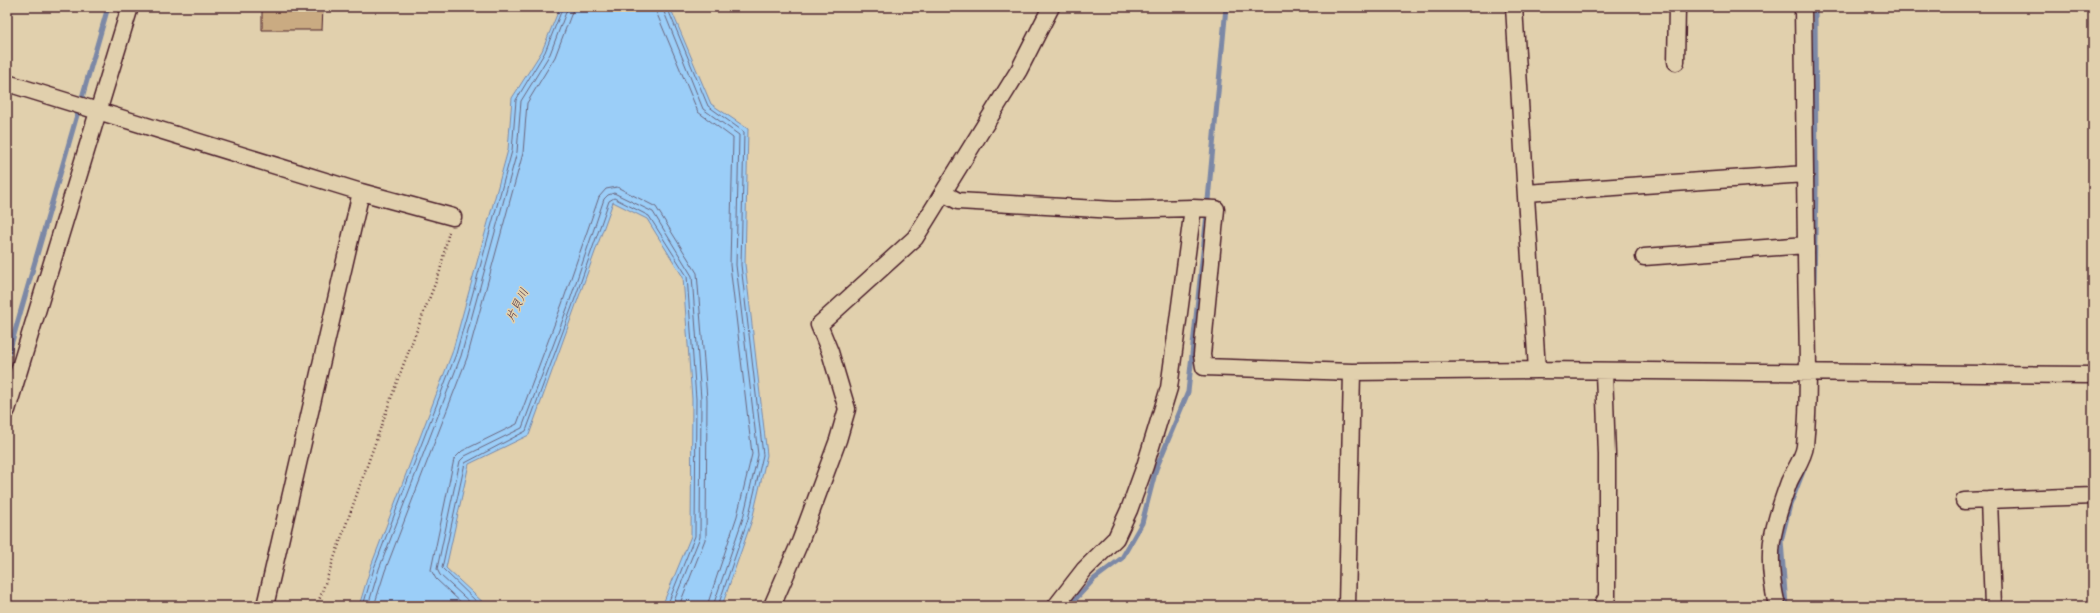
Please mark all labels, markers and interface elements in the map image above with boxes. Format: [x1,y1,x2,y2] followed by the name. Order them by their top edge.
[501,285,532,325] water label: 片貝川

